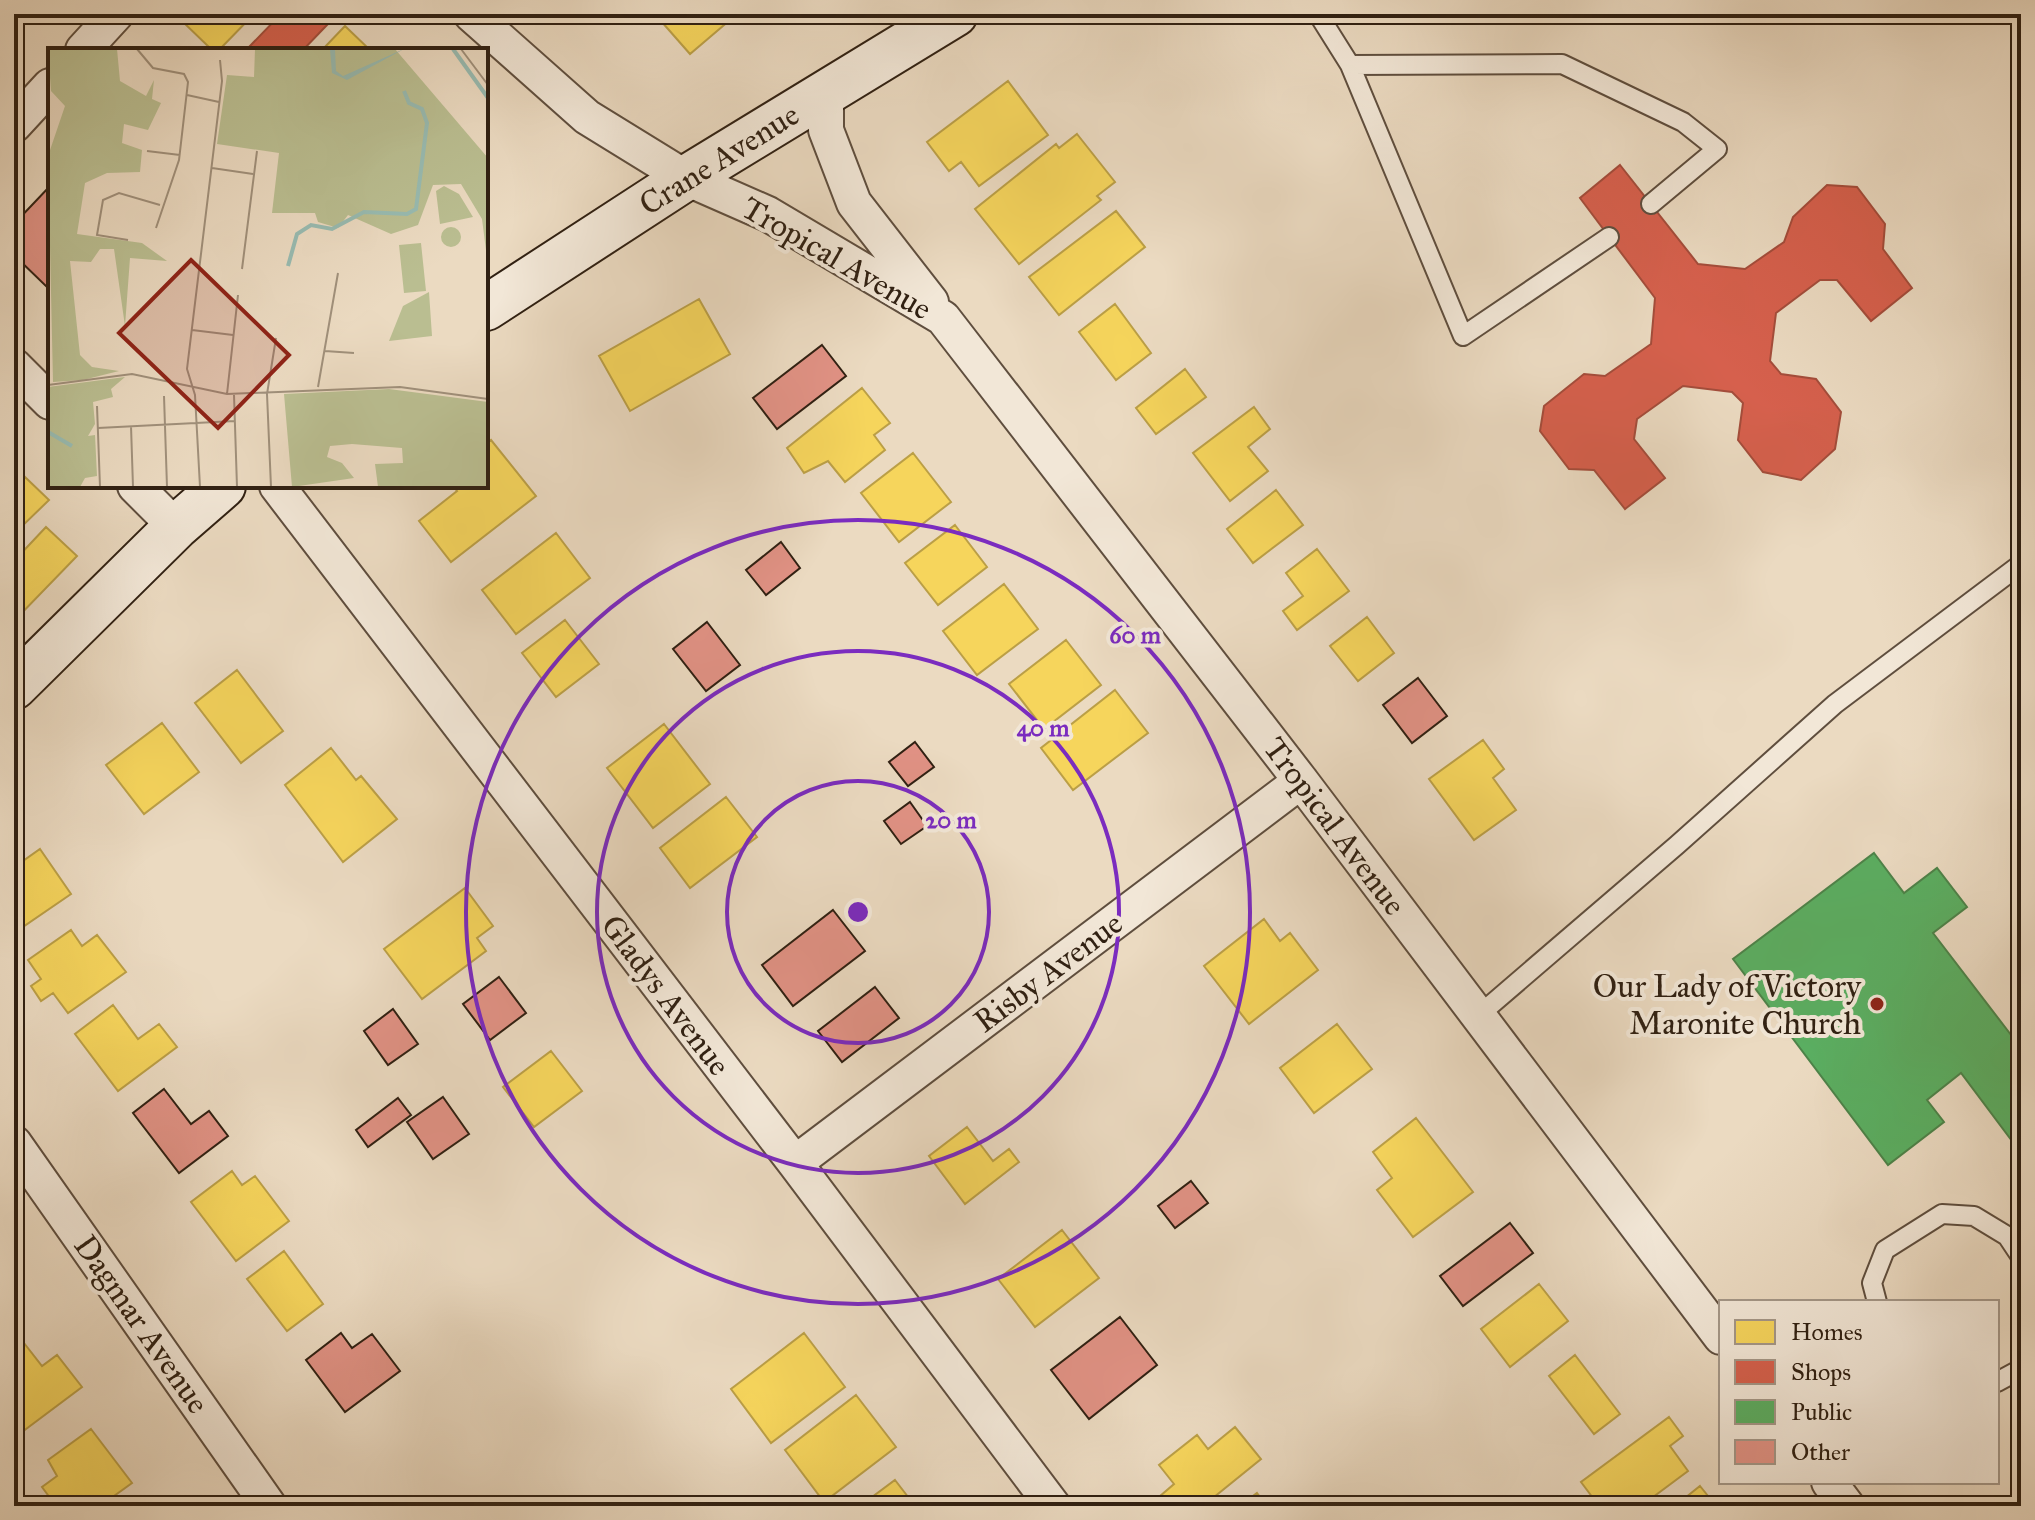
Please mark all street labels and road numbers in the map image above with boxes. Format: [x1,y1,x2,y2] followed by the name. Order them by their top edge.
[632,95,806,224] street label: Crane Avenue
[735,188,939,328] street label: Tropical Avenue
[1255,730,1414,923] street label: Tropical Avenue
[966,904,1130,1041] street label: Risby Avenue
[593,907,739,1083] street label: Gladys Avenue
[66,1227,218,1421] street label: Dagmar Avenue

